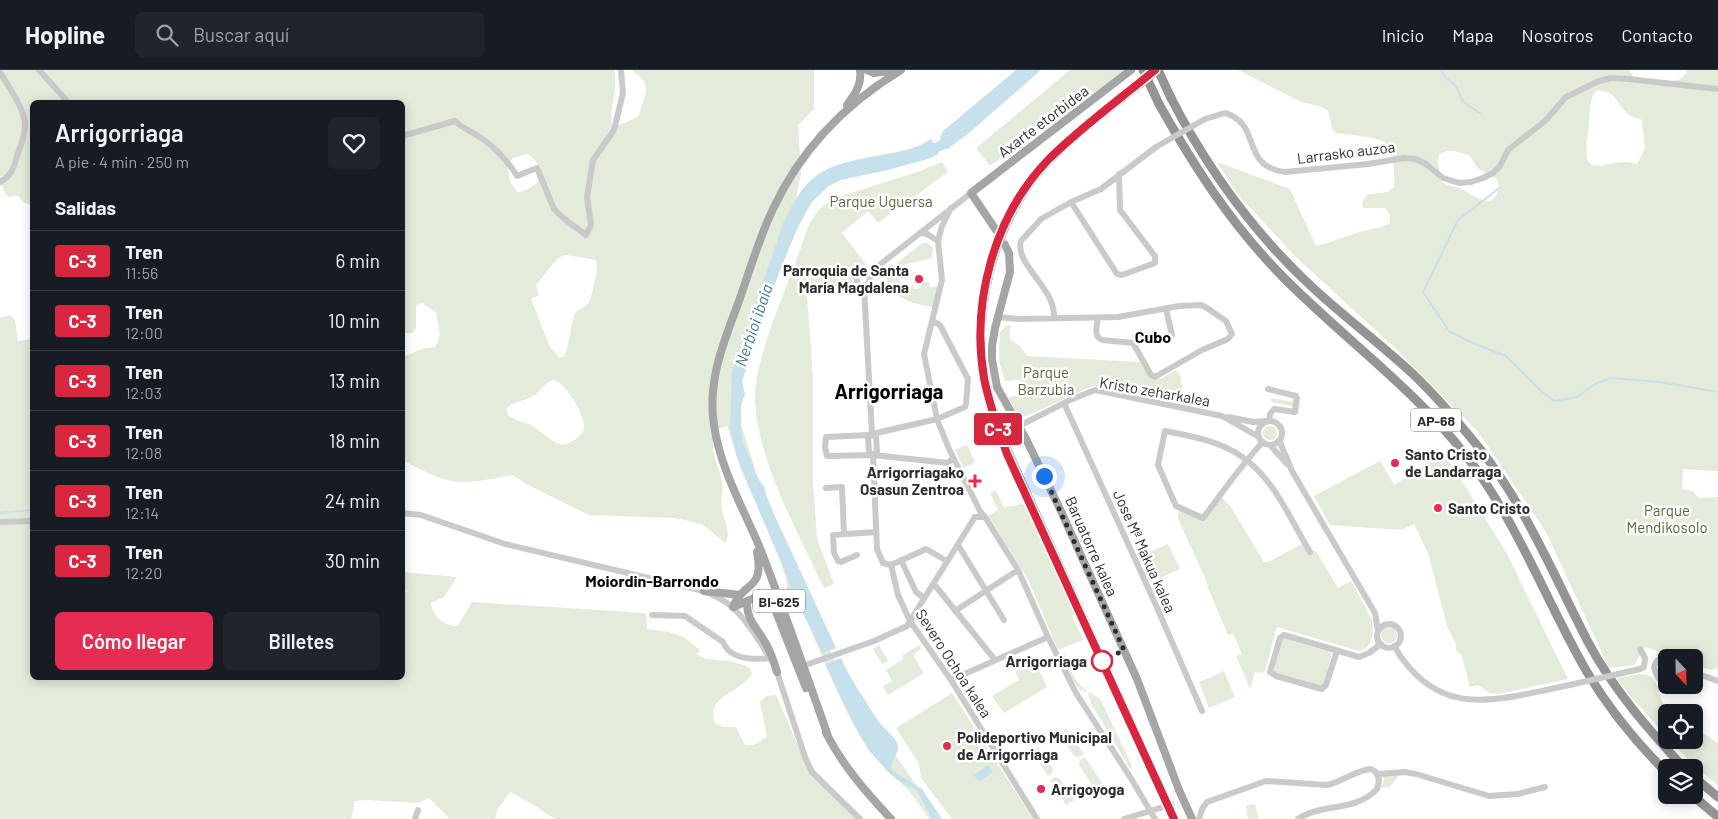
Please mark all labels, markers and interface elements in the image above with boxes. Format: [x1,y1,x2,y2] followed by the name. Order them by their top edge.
[135,12,485,57] search box
[25,20,105,49] text: Hopline
[153,21,181,49] icon: search
[193,23,289,46] text: Buscar aquí
[1382,24,1424,46] text: Inicio
[1452,24,1494,46] text: Mapa
[1522,24,1593,46] text: Nosotros
[1621,24,1693,46] text: Contacto
[994,81,1092,161] street label: Axarte etorbidea
[328,117,380,169] button: heart
[55,118,184,147] text: Arrigorriaga
[1296,137,1396,167] street label: Larrasko auzoa
[55,152,189,171] text: A pie · 4 min · 250 m
[829,192,933,210] park label: Parque Uguersa
[55,196,116,219] text: Salidas
[125,240,163,263] text: Tren
[336,249,380,272] text: 6 min
[68,250,97,272] text: C-3
[783,261,909,296] place label: Parroquia de Santa María Magdalena
[125,263,158,282] text: 11:56
[913,273,925,285] marker: Parroquia de Santa María Magdalena
[730,281,776,369] water label: Nerbioi ibaia
[125,300,163,323] text: Tren
[328,309,380,332] text: 10 min
[68,310,97,332] text: C-3
[125,323,163,342] text: 12:00
[1135,327,1171,346] district label: Cubo
[125,360,163,383] text: Tren
[1018,363,1074,398] park label: Parque Barzubia
[329,369,380,392] text: 13 min
[68,370,97,392] text: C-3
[1098,372,1212,410] street label: Kristo zeharkalea
[835,379,943,403] district label: Arrigorriaga
[125,383,162,402] text: 12:03
[1411,408,1461,432] road number: AP-68
[969,413,1027,445] line badge: C-3
[984,418,1012,440] text: C-3
[125,420,163,443] text: Tren
[329,429,380,452] text: 18 min
[68,430,97,452] text: C-3
[125,443,162,462] text: 12:08
[1405,445,1501,480] place label: Santo Cristo de Landarraga
[1389,457,1401,469] marker: Santo Cristo de Landarraga
[860,463,964,498] place label: Arrigorriagako Osasun Zentroa
[1032,464,1057,489] your location
[968,474,982,488] marker: Arrigorriagako Osasun Zentroa
[125,480,163,503] text: Tren
[1110,487,1180,615] street label: Jose Mª Makua kalea
[325,489,380,512] text: 24 min
[68,490,97,512] text: C-3
[1062,493,1122,599] street label: Baruatorre kalea
[1448,499,1530,517] place label: Santo Cristo
[1626,501,1708,536] park label: Parque Mendikosolo
[1432,502,1444,514] marker: Santo Cristo
[125,503,159,522] text: 12:14
[125,540,163,563] text: Tren
[325,549,380,572] text: 30 min
[68,550,97,572] text: C-3
[125,563,162,582] text: 12:20
[585,571,719,590] district label: Moiordin-Barrondo
[753,590,805,612] road number: BI-625
[912,605,996,721] street label: Severo Ochoa kalea
[55,612,213,670] button: Cómo llegar
[223,612,380,670] button: Billetes
[1658,649,1702,694] north arrow
[1658,649,1703,804] map controls
[1091,650,1113,672] marker: Arrigorriaga
[1005,652,1087,670] place label: Arrigorriaga
[1658,704,1703,749] button: locate
[957,728,1112,763] place label: Polideportivo Municipal de Arrigorriaga
[941,740,953,752] marker: Polideportivo Municipal de Arrigorriaga
[1658,759,1703,804] button: layers
[1051,780,1124,798] place label: Arrigoyoga
[1035,783,1047,795] marker: Arrigoyoga

